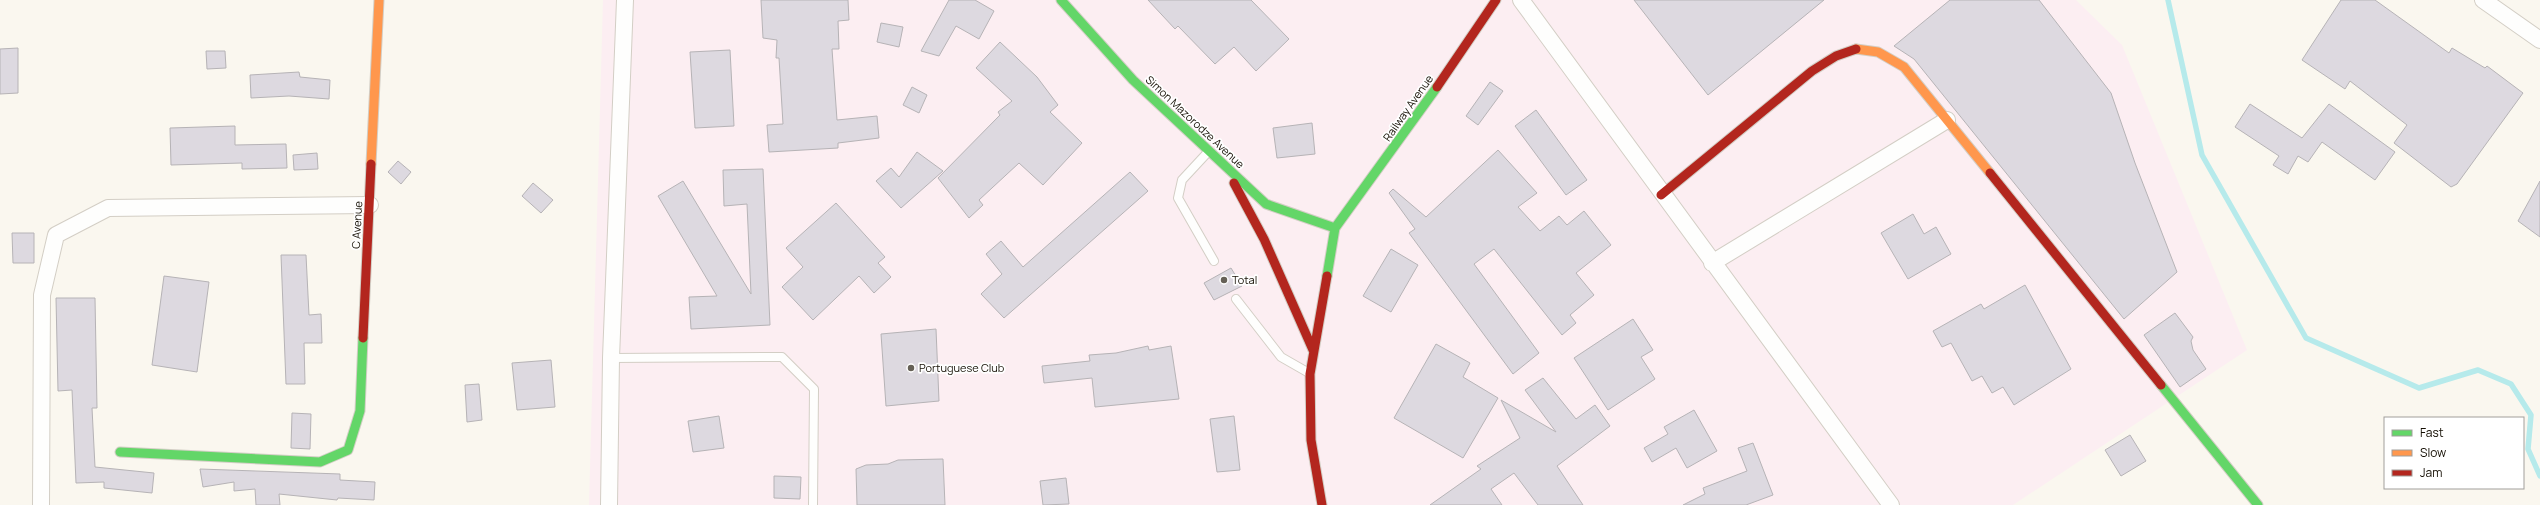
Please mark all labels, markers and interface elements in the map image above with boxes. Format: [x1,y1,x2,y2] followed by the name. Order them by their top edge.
[1379,71,1436,144] street label: Railway Avenue
[1143,72,1248,172] street label: Simon Mazorodze Avenue
[348,200,365,249] street label: C Avenue
[1232,272,1257,287] place label: Total
[1219,275,1229,285] marker: Total
[919,360,1005,375] place label: Portuguese Club
[906,363,916,373] marker: Portuguese Club
[2384,417,2524,489] legend
[2420,424,2444,441] text: Fast
[2420,444,2446,461] text: Slow
[2420,464,2442,481] text: Jam

